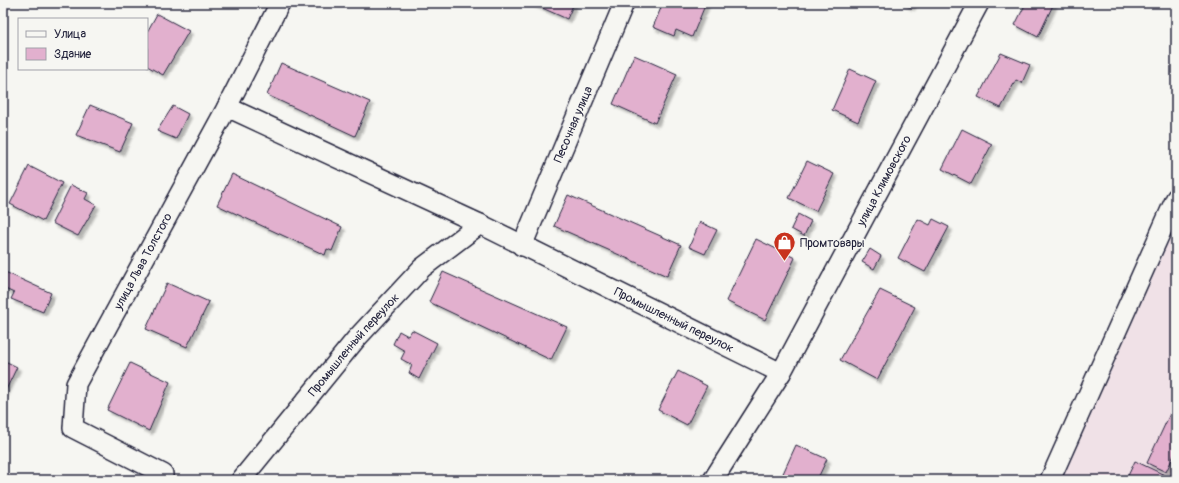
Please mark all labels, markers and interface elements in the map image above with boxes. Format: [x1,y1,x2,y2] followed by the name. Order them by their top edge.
[18,18,148,70] legend
[54,27,86,42] text: Улица
[54,47,91,62] text: Здание
[550,83,596,165] street label: Песочная улица
[853,132,915,229] street label: улица Климовского
[110,210,176,313] street label: улица Льва Толстого
[772,230,798,263] shop icon: Промтовары
[800,236,865,251] place label: Промтовары
[612,284,736,356] street label: Промышленный переулок
[305,290,402,399] street label: Промышленный переулок

